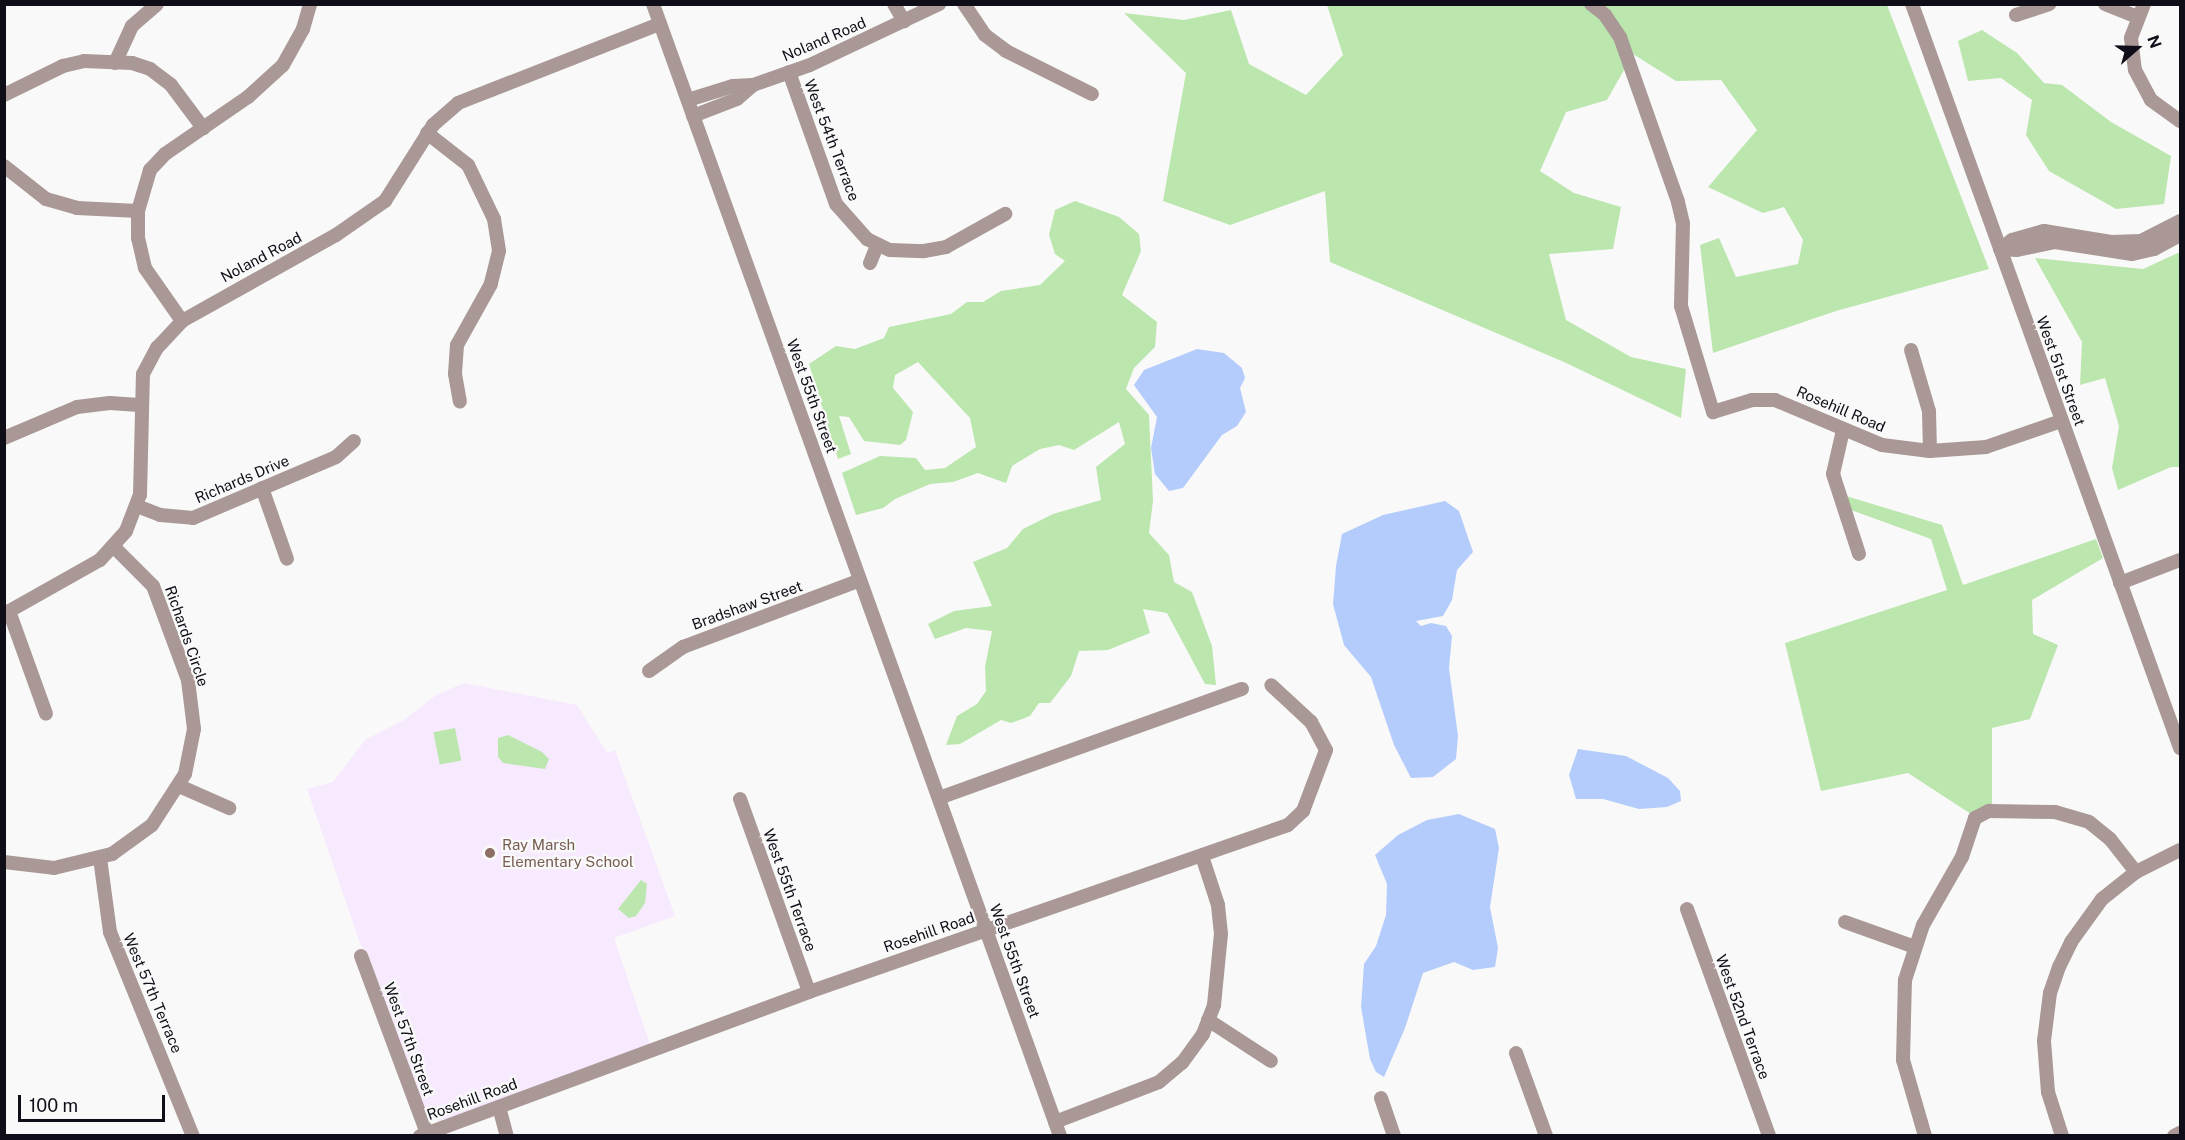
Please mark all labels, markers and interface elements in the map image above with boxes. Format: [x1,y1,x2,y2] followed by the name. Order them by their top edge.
[779,13,869,65] street label: Noland Road
[2107,18,2167,78] north arrow
[2143,33,2165,51] text: N
[801,77,863,203] street label: West 54th Terrace
[217,228,305,286] street label: Noland Road
[2033,314,2089,428] street label: West 51st Street
[783,336,841,456] street label: West 55th Street
[1794,382,1888,436] street label: Rosehill Road
[192,451,292,507] street label: Richards Drive
[689,577,805,633] street label: Bradshaw Street
[161,583,213,689] street label: Richards Circle
[759,826,821,954] street label: West 55th Terrace
[502,835,634,870] place label: Ray Marsh Elementary School
[483,846,497,860] marker: Ray Marsh Elementary School
[986,901,1044,1021] street label: West 55th Street
[881,908,977,956] street label: Rosehill Road
[120,930,186,1056] street label: West 57th Terrace
[1712,952,1774,1082] street label: West 52nd Terrace
[380,980,438,1098] street label: West 57th Street
[424,1074,520,1124] street label: Rosehill Road
[21,1083,168,1121] scale bar
[29,1095,78,1116] text: 100 m

